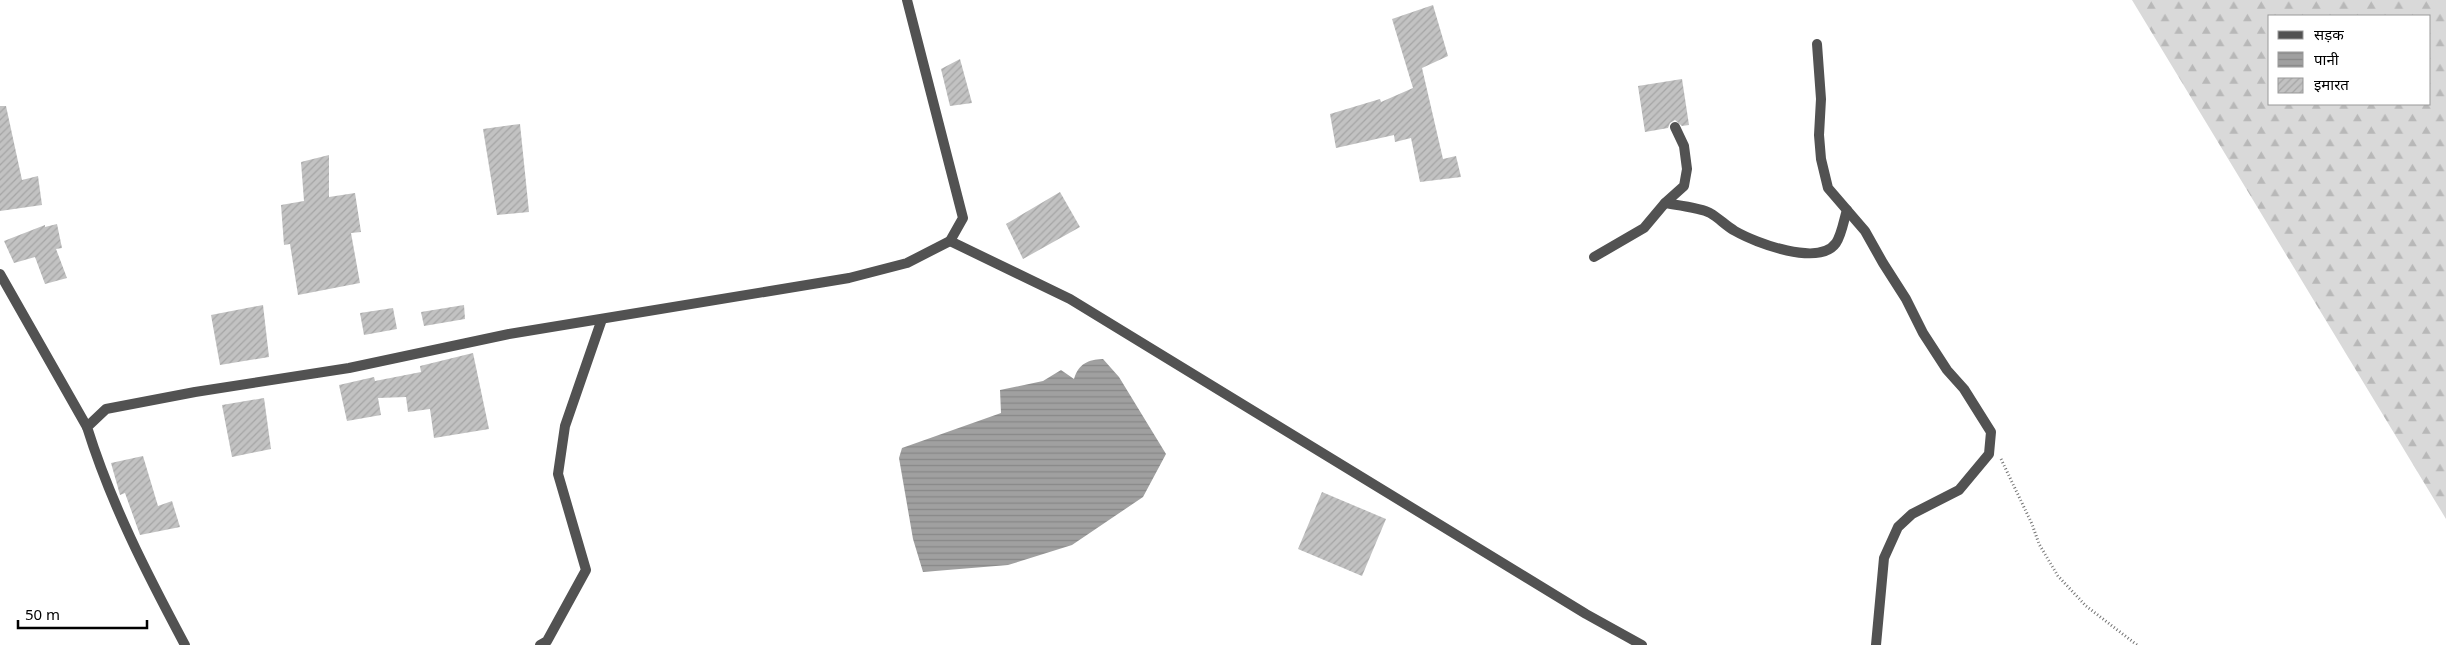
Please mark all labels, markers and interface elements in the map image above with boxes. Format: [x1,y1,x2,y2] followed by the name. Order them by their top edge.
[2268,15,2431,105] legend
[2314,24,2344,44] text: सड़क
[2314,49,2340,69] text: पानी
[2314,74,2349,94] text: इमारत
[18,598,146,630] scale bar
[25,604,60,624] text: 50 m

